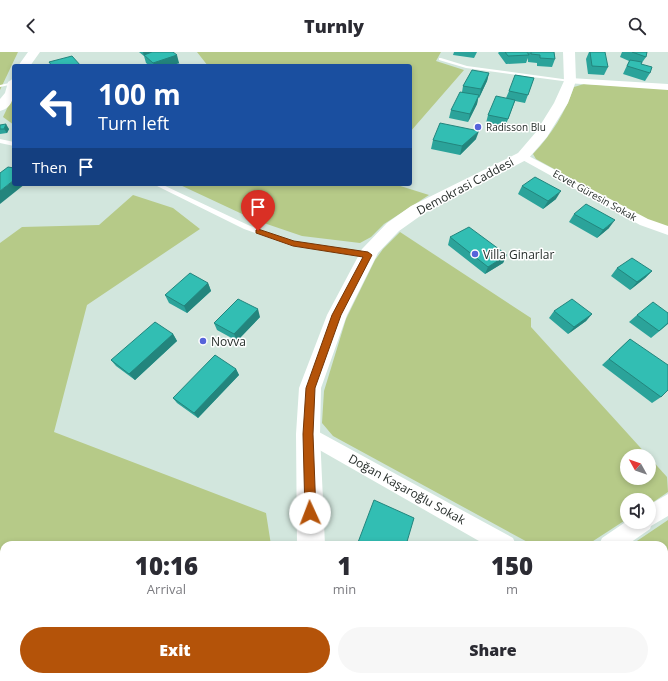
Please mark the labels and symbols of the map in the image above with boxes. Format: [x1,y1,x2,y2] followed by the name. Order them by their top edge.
[486,120,546,134] place label: Radisson Blu
[473,122,483,132] marker: Radisson Blu
[413,153,517,219] street label: Demokrasi Caddesi
[551,166,640,224] street label: Ecvet Güresin Sokak
[241,190,275,231] pin
[483,246,554,263] place label: Villa Ginarlar
[470,249,480,259] marker: Villa Ginarlar
[211,333,246,350] place label: Novva
[198,336,208,346] marker: Novva
[620,449,656,485] north arrow
[345,450,469,529] street label: Doğan Kaşaroğlu Sokak
[289,492,331,534] position arrow

